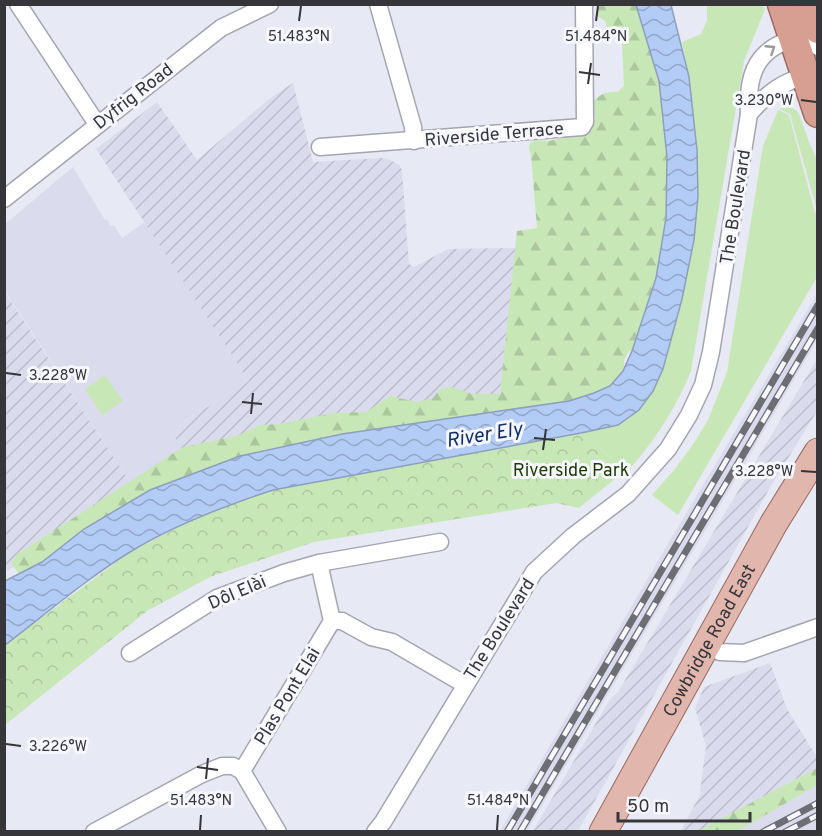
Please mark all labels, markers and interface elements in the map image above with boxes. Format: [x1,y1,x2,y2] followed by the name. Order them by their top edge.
[268,28,330,47] text: 51.483°N
[565,28,627,47] text: 51.484°N
[765,45,775,57] one-way arrow
[89,59,178,136] street label: Dyfrig Road
[735,92,793,111] text: 3.230°W
[424,118,565,153] street label: Riverside Terrace
[716,148,757,266] street label: The Boulevard
[29,367,87,386] text: 3.228°W
[444,417,526,455] water label: River Ely
[513,460,629,483] park label: Riverside Park
[735,463,793,482] text: 3.228°W
[659,561,762,722] street label: Cowbridge Road East
[205,571,270,616] street label: Dôl Elài
[460,574,541,685] street label: The Boulevard
[250,644,326,750] street label: Plas Pont Elai
[29,738,87,757] text: 3.226°W
[618,785,750,823] scale bar
[170,792,232,811] text: 51.483°N
[467,792,529,811] text: 51.484°N
[627,796,669,819] text: 50 m

